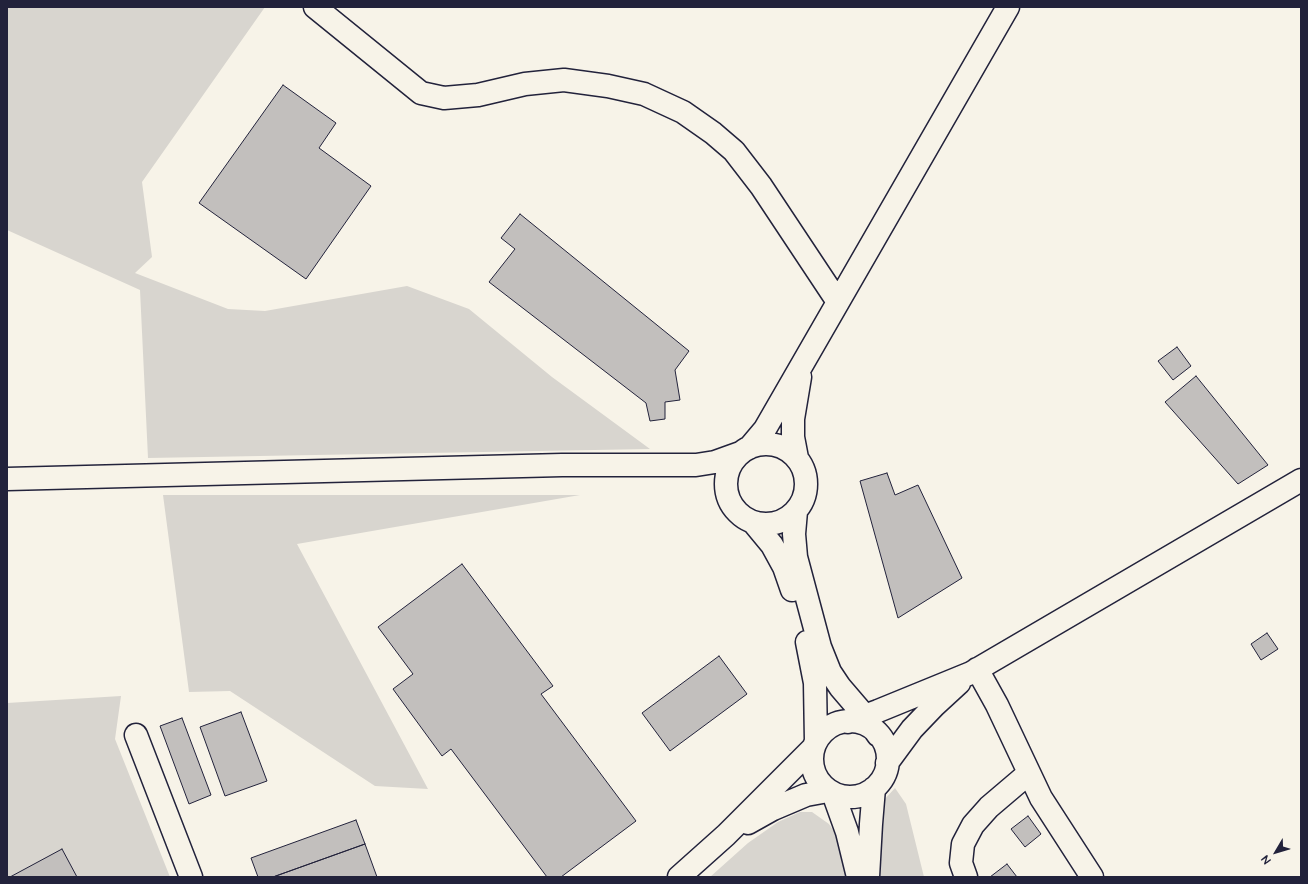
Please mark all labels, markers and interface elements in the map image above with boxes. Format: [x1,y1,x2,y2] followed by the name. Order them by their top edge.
[1256,832,1296,872] north arrow
[1258,852,1274,867] text: N

